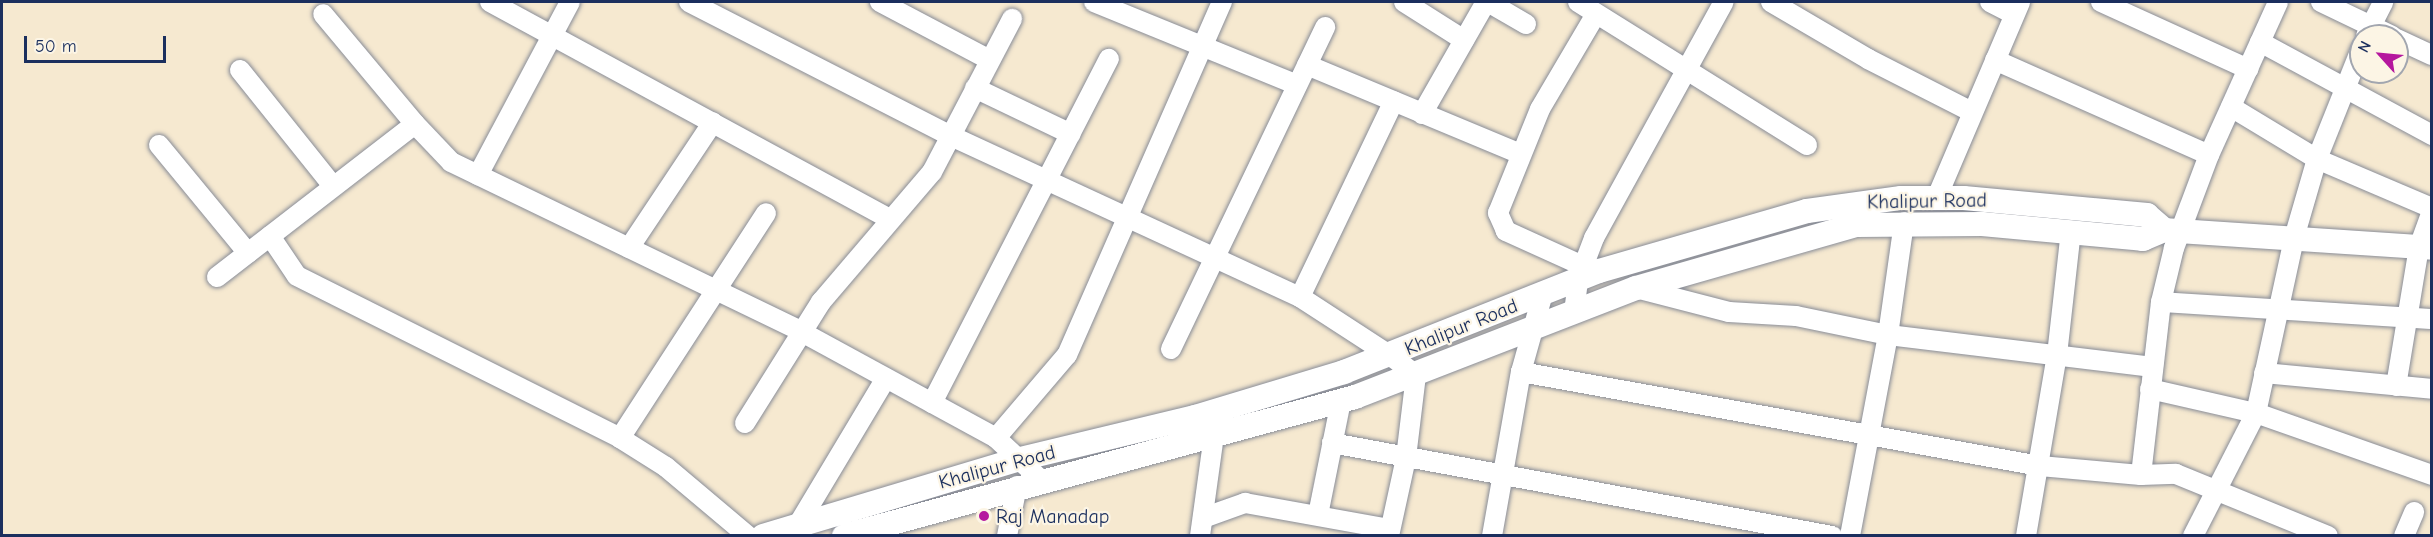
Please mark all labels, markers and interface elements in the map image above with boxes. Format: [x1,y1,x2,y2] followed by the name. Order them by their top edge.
[27,24,170,62] scale bar
[2349,24,2409,84] north arrow
[35,36,77,57] text: 50 m
[2354,38,2375,55] text: N
[1867,188,1987,214] street label: Khalipur Road
[1401,293,1521,361] street label: Khalipur Road
[936,440,1058,494] street label: Khalipur Road
[996,504,1109,528] place label: Raj Manadap
[977,509,991,523] marker: Raj Manadap

